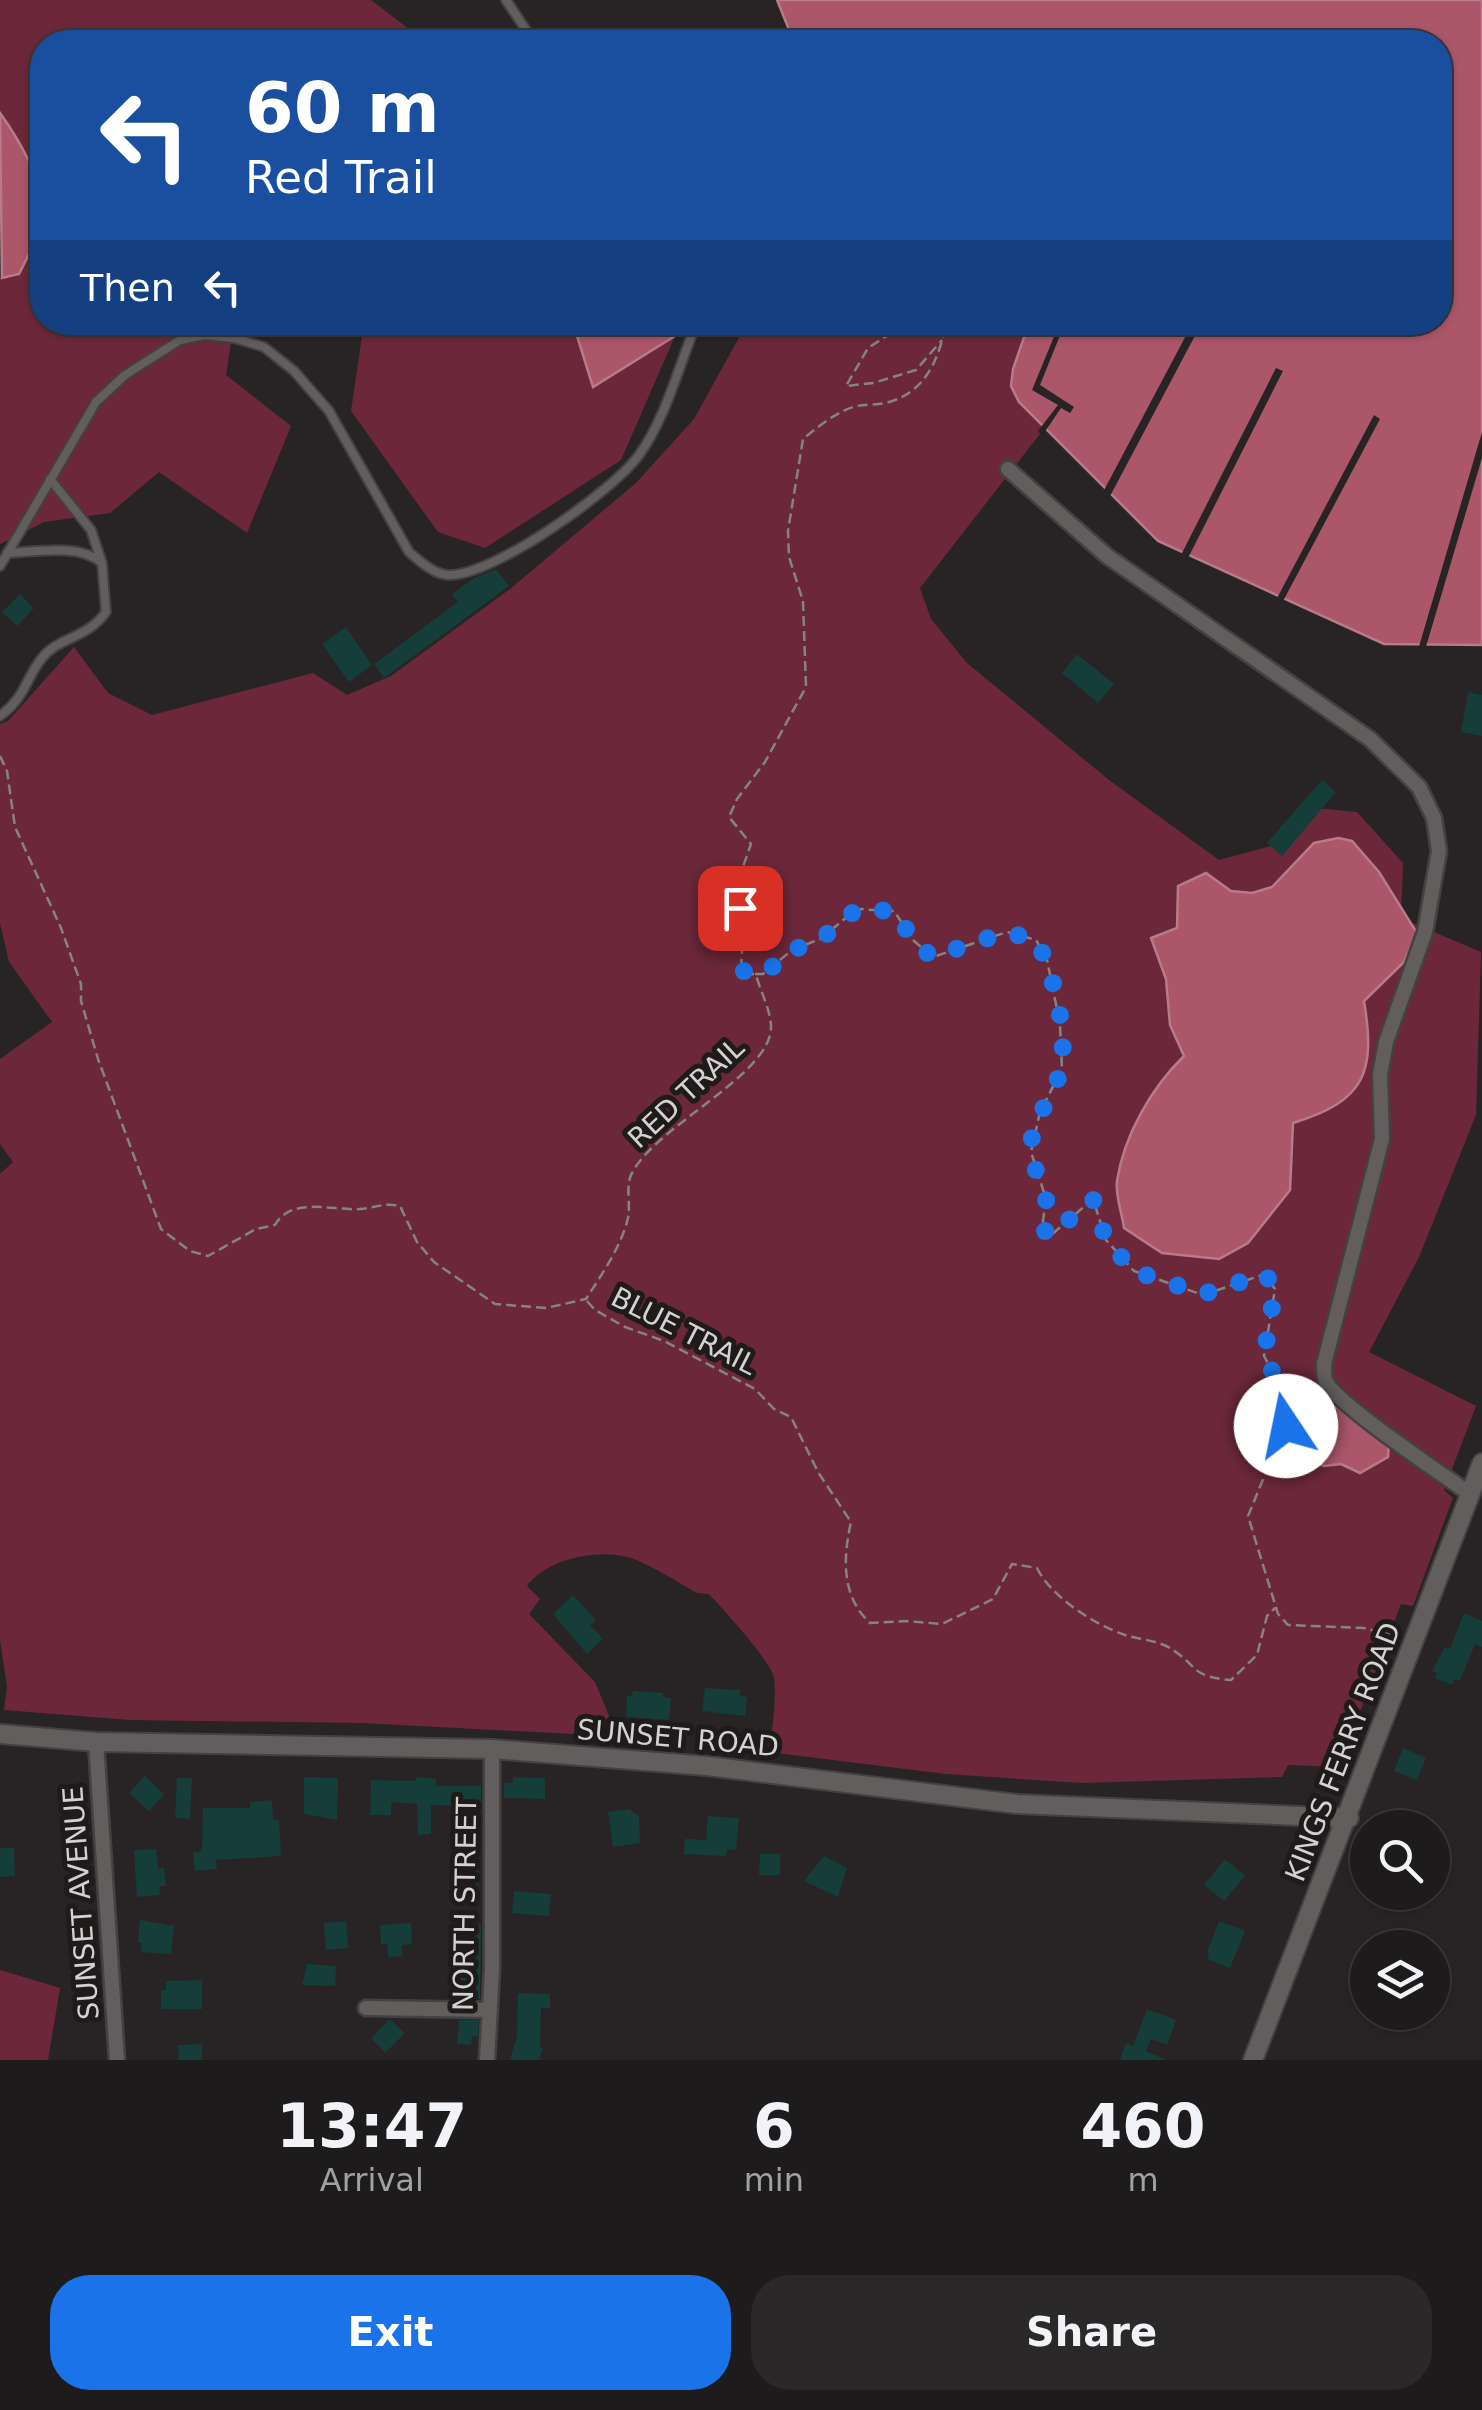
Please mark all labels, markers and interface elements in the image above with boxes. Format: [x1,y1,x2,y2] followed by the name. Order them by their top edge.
[245,67,440,149] text: 60 m
[80,70,210,200] icon: left
[245,151,437,204] text: Red Trail
[195,260,250,315] icon: left
[80,266,175,310] text: Then
[698,866,783,951] pin
[713,881,768,936] icon: arrive
[621,1031,751,1155] street label: RED TRAIL
[606,1280,763,1382] street label: BLUE TRAIL
[1234,1374,1338,1478] position arrow
[1278,1618,1408,1886] street label: KINGS FERRY ROAD
[576,1713,780,1763] street label: SUNSET ROAD
[56,1785,106,2021] street label: SUNSET AVENUE
[447,1796,483,2011] street label: NORTH STREET
[1350,1810,1450,2030] map controls
[1350,1810,1450,1910] button: search
[1350,1930,1450,2030] button: layers
[276,2091,467,2161] text: 13:47
[753,2091,795,2161] text: 6
[1080,2091,1206,2161] text: 460
[320,2161,424,2199] text: Arrival
[744,2161,804,2199] text: min
[1127,2161,1159,2199] text: m
[50,2275,731,2390] button: Exit
[751,2275,1432,2390] button: Share

